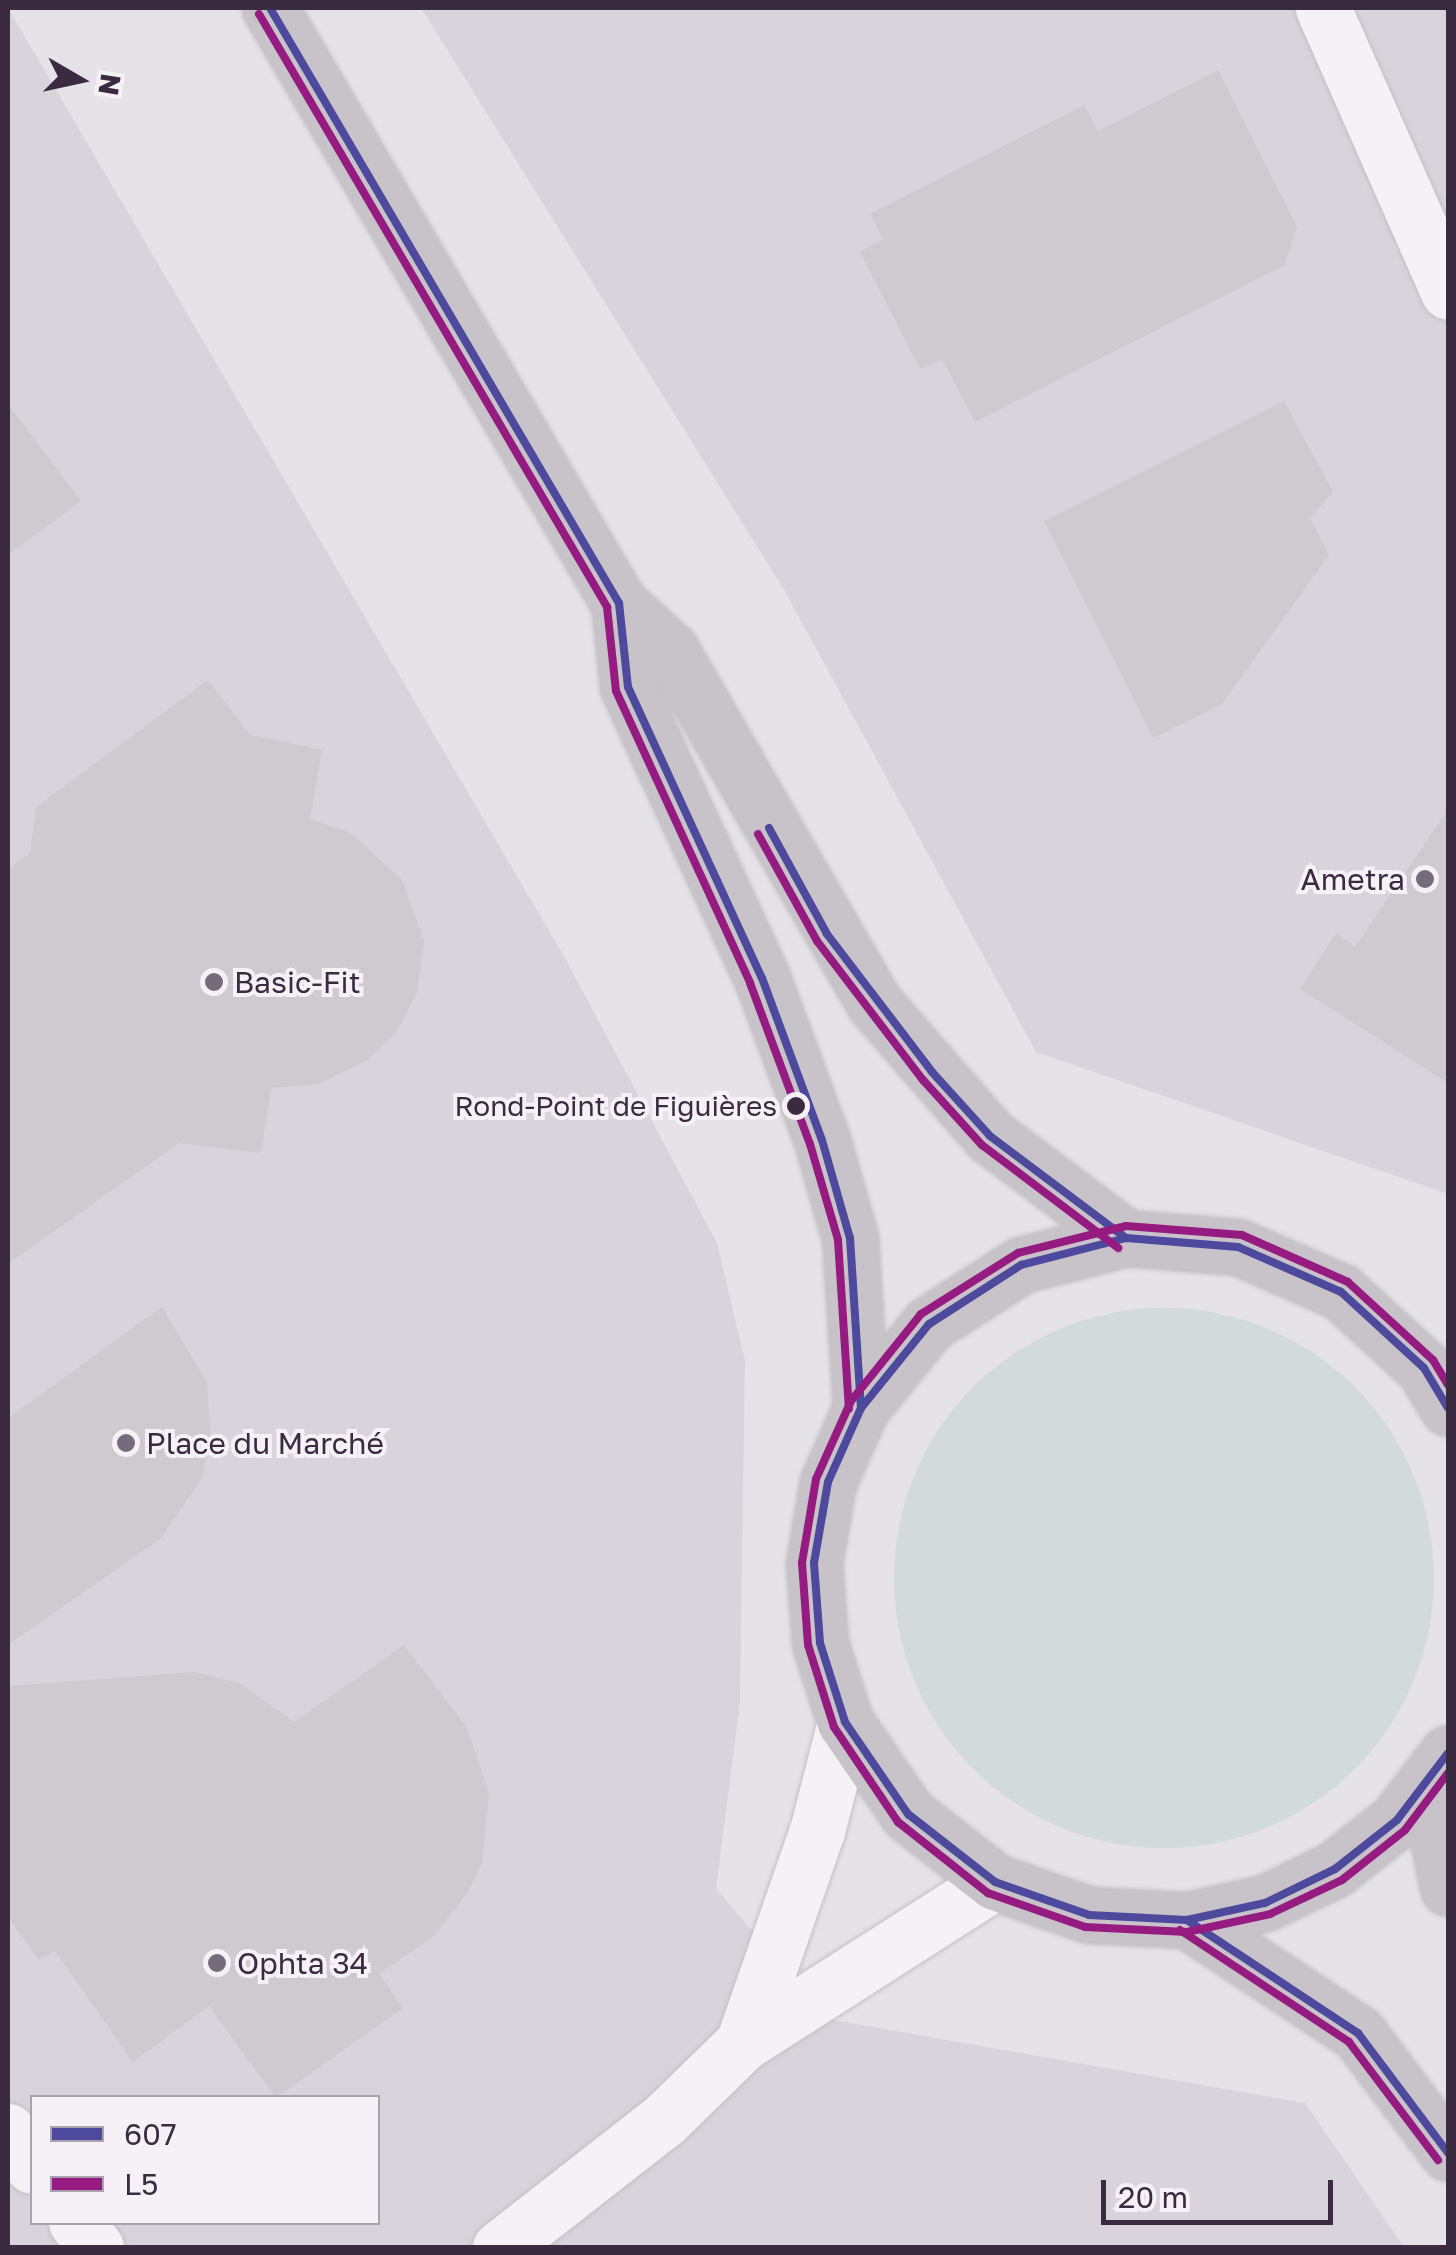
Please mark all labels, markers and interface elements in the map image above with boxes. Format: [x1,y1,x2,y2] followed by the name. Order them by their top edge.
[30,30,130,130] north arrow
[92,72,128,98] text: N
[1301,861,1405,897] place label: Ametra
[1414,868,1436,890] marker: Ametra
[234,964,361,1000] place label: Basic-Fit
[203,971,225,993] marker: Basic-Fit
[455,1089,777,1123] place label: Rond-Point de Figuières
[786,1096,806,1116] marker: Rond-Point de Figuières
[146,1425,384,1461] place label: Place du Marché
[115,1432,137,1454] marker: Place du Marché
[237,1945,368,1981] place label: Ophta 34
[206,1952,228,1974] marker: Ophta 34
[30,2095,380,2225] legend
[124,2116,177,2152] text: 607
[1106,2160,1338,2222] scale bar
[124,2166,159,2202] text: L5
[1118,2179,1188,2215] text: 20 m

